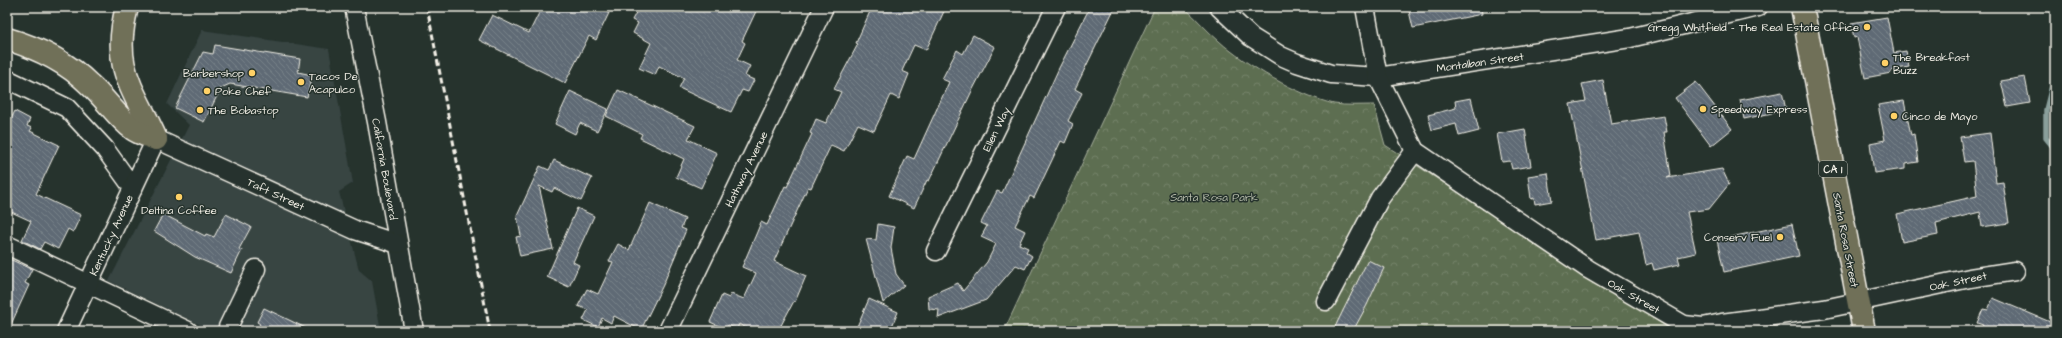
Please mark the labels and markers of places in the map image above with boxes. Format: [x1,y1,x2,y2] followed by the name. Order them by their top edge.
[1648,20,1859,36] place label: Gregg Whitfield - The Real Estate Office
[1862,22,1872,32] marker: Gregg Whitfield - The Real Estate Office
[1893,50,1970,78] place label: The Breakfast Buzz
[1880,58,1890,68] marker: The Breakfast Buzz
[183,66,244,81] place label: Barbershop
[247,68,257,78] marker: Barbershop
[309,69,358,97] place label: Tacos De Acapulco
[296,77,306,87] marker: Tacos De Acapulco
[215,84,272,99] place label: Poke Chef
[202,86,212,96] marker: Poke Chef
[1711,102,1808,118] place label: Speedway Express
[208,103,279,118] place label: The Bobastop
[1698,104,1708,114] marker: Speedway Express
[195,105,205,115] marker: The Bobastop
[1902,109,1978,125] place label: Cinco de Mayo
[1889,111,1899,121] marker: Cinco de Mayo
[174,192,184,202] marker: Deltina Coffee
[141,203,217,218] place label: Deltina Coffee
[1704,230,1772,245] place label: Conserv Fuel
[1775,232,1785,242] marker: Conserv Fuel

